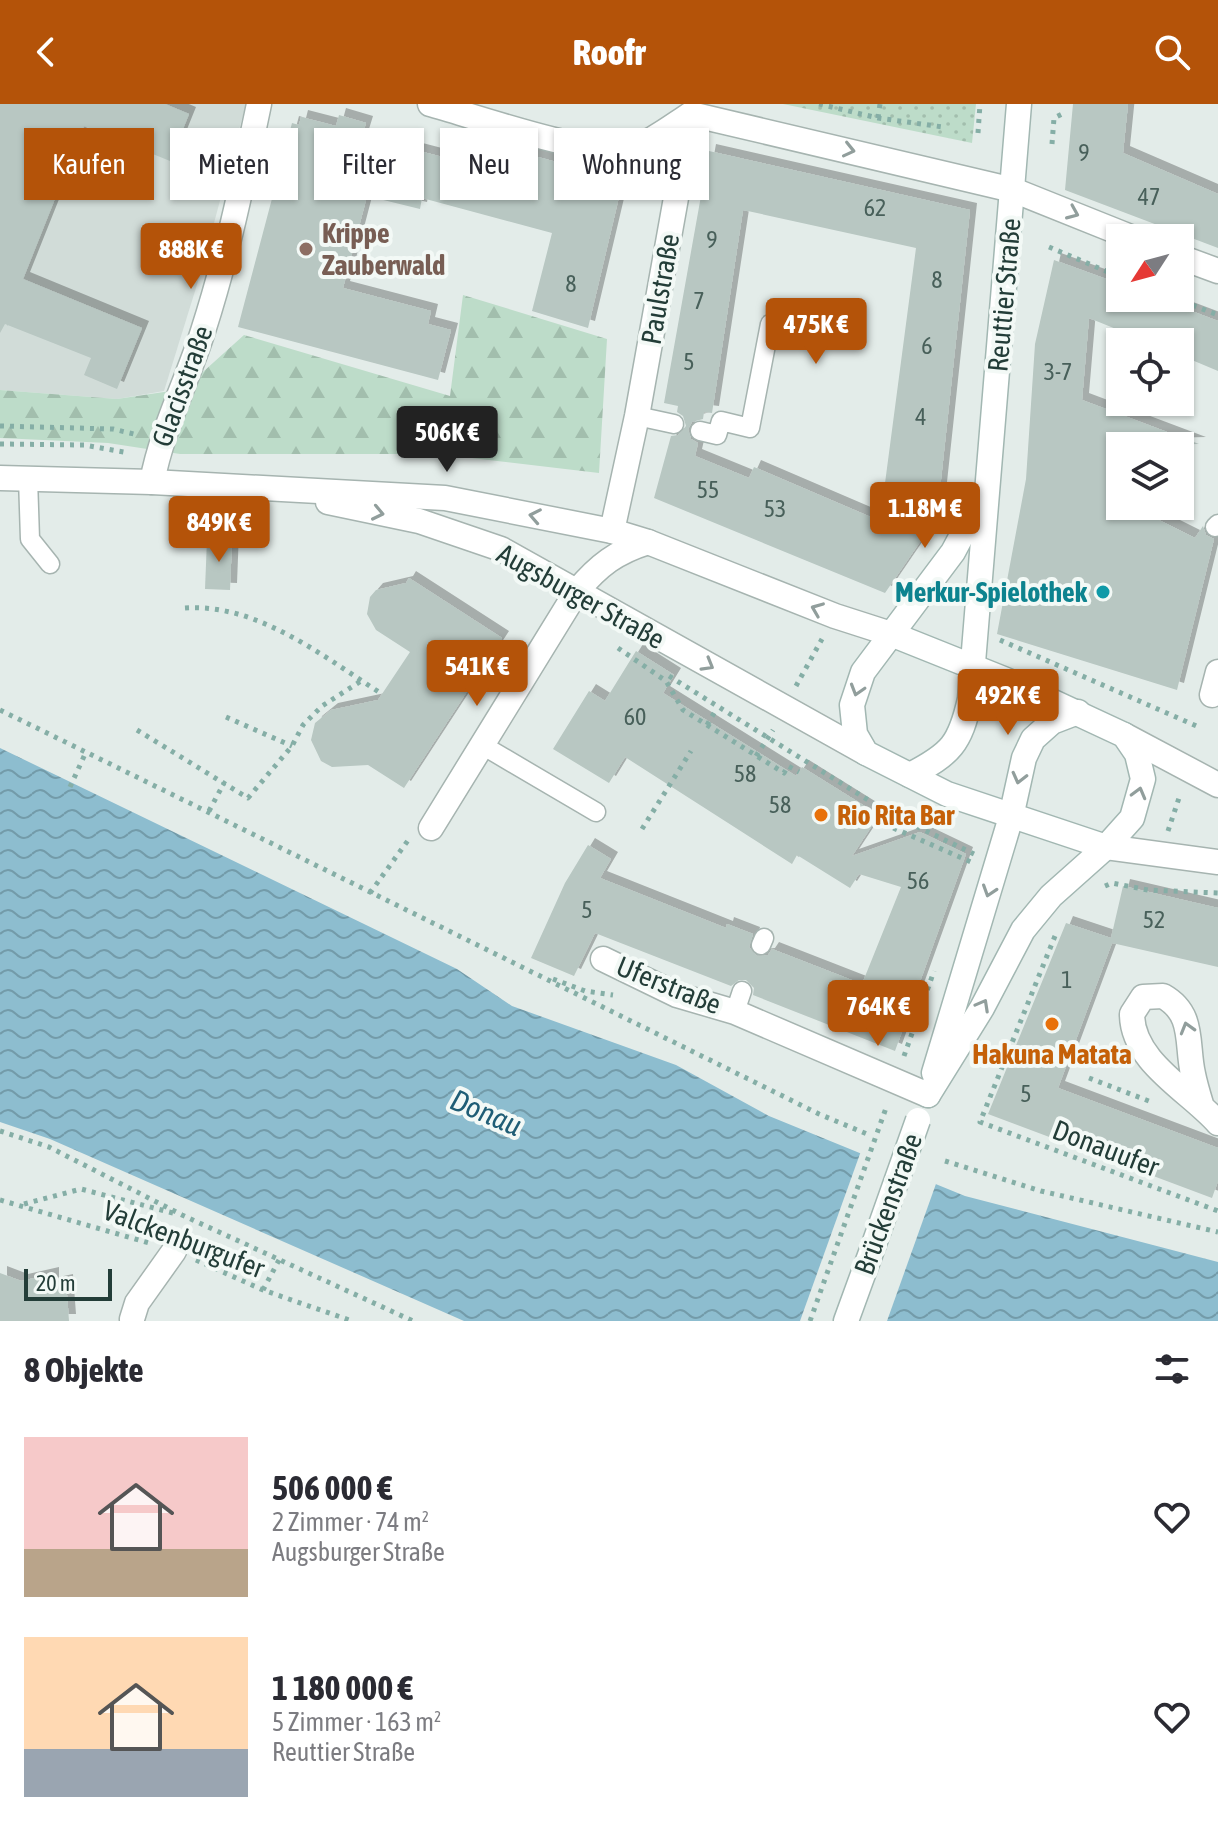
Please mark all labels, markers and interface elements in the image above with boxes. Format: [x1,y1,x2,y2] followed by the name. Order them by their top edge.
[24,30,68,74] icon: back
[1150,30,1194,74] icon: search
[573,31,645,73] text: Roofr
[24,128,154,200] chip: Kaufen
[170,128,298,200] chip: Mieten
[314,128,424,200] chip: Filter
[440,128,538,200] chip: Neu
[554,128,709,200] chip: Wohnung
[1078,139,1090,166] house number: 9
[842,141,856,158] one-way arrow
[1138,183,1160,210] house number: 47
[864,194,886,221] house number: 62
[1065,203,1080,219] one-way arrow
[322,217,445,281] place label: Krippe Zauberwald
[981,217,1027,373] street label: Reuttier Straße
[126,223,256,291] pin: 888K €
[1106,224,1194,312] north arrow
[1106,224,1194,520] map controls
[706,226,718,253] house number: 9
[635,231,685,347] street label: Paulstraße
[159,234,223,264] text: 888K €
[297,240,315,258] marker: Krippe Zauberwald
[931,266,943,293] house number: 8
[565,270,577,297] house number: 8
[693,287,705,314] house number: 7
[751,298,881,366] pin: 475K €
[784,309,848,339] text: 475K €
[145,321,219,451] street label: Glacisstraße
[1106,328,1194,416] button: locate
[921,332,933,359] house number: 6
[683,348,695,375] house number: 5
[1044,358,1072,385] house number: 3-7
[915,403,927,430] house number: 4
[382,406,512,474] pin: 506K €
[415,417,479,447] text: 506K €
[1106,432,1194,520] button: layers
[697,476,719,503] house number: 55
[851,482,999,550] pin: 1.18M €
[888,493,962,523] text: 1.18M €
[764,495,786,522] house number: 53
[154,496,284,564] pin: 849K €
[371,504,384,521] one-way arrow
[187,507,251,537] text: 849K €
[528,508,542,525] one-way arrow
[492,537,670,655] street label: Augsburger Straße
[895,576,1088,608] place label: Merkur-Spielothek
[1094,583,1112,601] marker: Merkur-Spielothek
[811,602,825,619] one-way arrow
[412,640,542,708] pin: 541K €
[445,651,509,681] text: 541K €
[700,656,714,671] one-way arrow
[943,669,1073,737] pin: 492K €
[976,680,1040,710] text: 492K €
[850,683,866,697] one-way arrow
[624,703,646,730] house number: 60
[734,760,756,787] house number: 58
[1011,771,1028,785] one-way arrow
[1130,787,1147,801] one-way arrow
[769,791,791,818] house number: 58
[837,799,955,831] place label: Rio Rita Bar
[812,806,830,824] marker: Rio Rita Bar
[907,867,929,894] house number: 56
[982,884,998,898] one-way arrow
[581,896,593,923] house number: 5
[1143,906,1165,933] house number: 52
[612,950,726,1020] street label: Uferstraße
[1061,966,1073,993] house number: 1
[813,980,943,1048] pin: 764K €
[846,991,910,1021] text: 764K €
[973,999,989,1014] one-way arrow
[1043,1015,1061,1033] marker: Hakuna Matata
[1180,1022,1196,1036] one-way arrow
[972,1038,1132,1070] place label: Hakuna Matata
[1020,1080,1032,1107] house number: 5
[446,1082,527,1142] water label: Donau
[1048,1113,1164,1183] street label: Donauufer
[848,1129,928,1279] street label: Brückenstraße
[99,1194,270,1285] street label: Valckenburgufer
[24,1265,112,1301] scale bar
[36,1270,76,1296] text: 20 m
[1150,1347,1194,1391] icon: filters
[24,1350,144,1389] text: 8 Objekte
[272,1468,393,1507] text: 506 000 €
[88,1469,184,1565] icon: home
[1150,1495,1194,1539] icon: heart
[272,1507,429,1537] text: 2 Zimmer · 74 m²
[272,1537,445,1567] text: Augsburger Straße
[272,1668,413,1707] text: 1 180 000 €
[88,1669,184,1765] icon: home
[1150,1695,1194,1739] icon: heart
[272,1707,441,1737] text: 5 Zimmer · 163 m²
[272,1737,415,1767] text: Reuttier Straße

